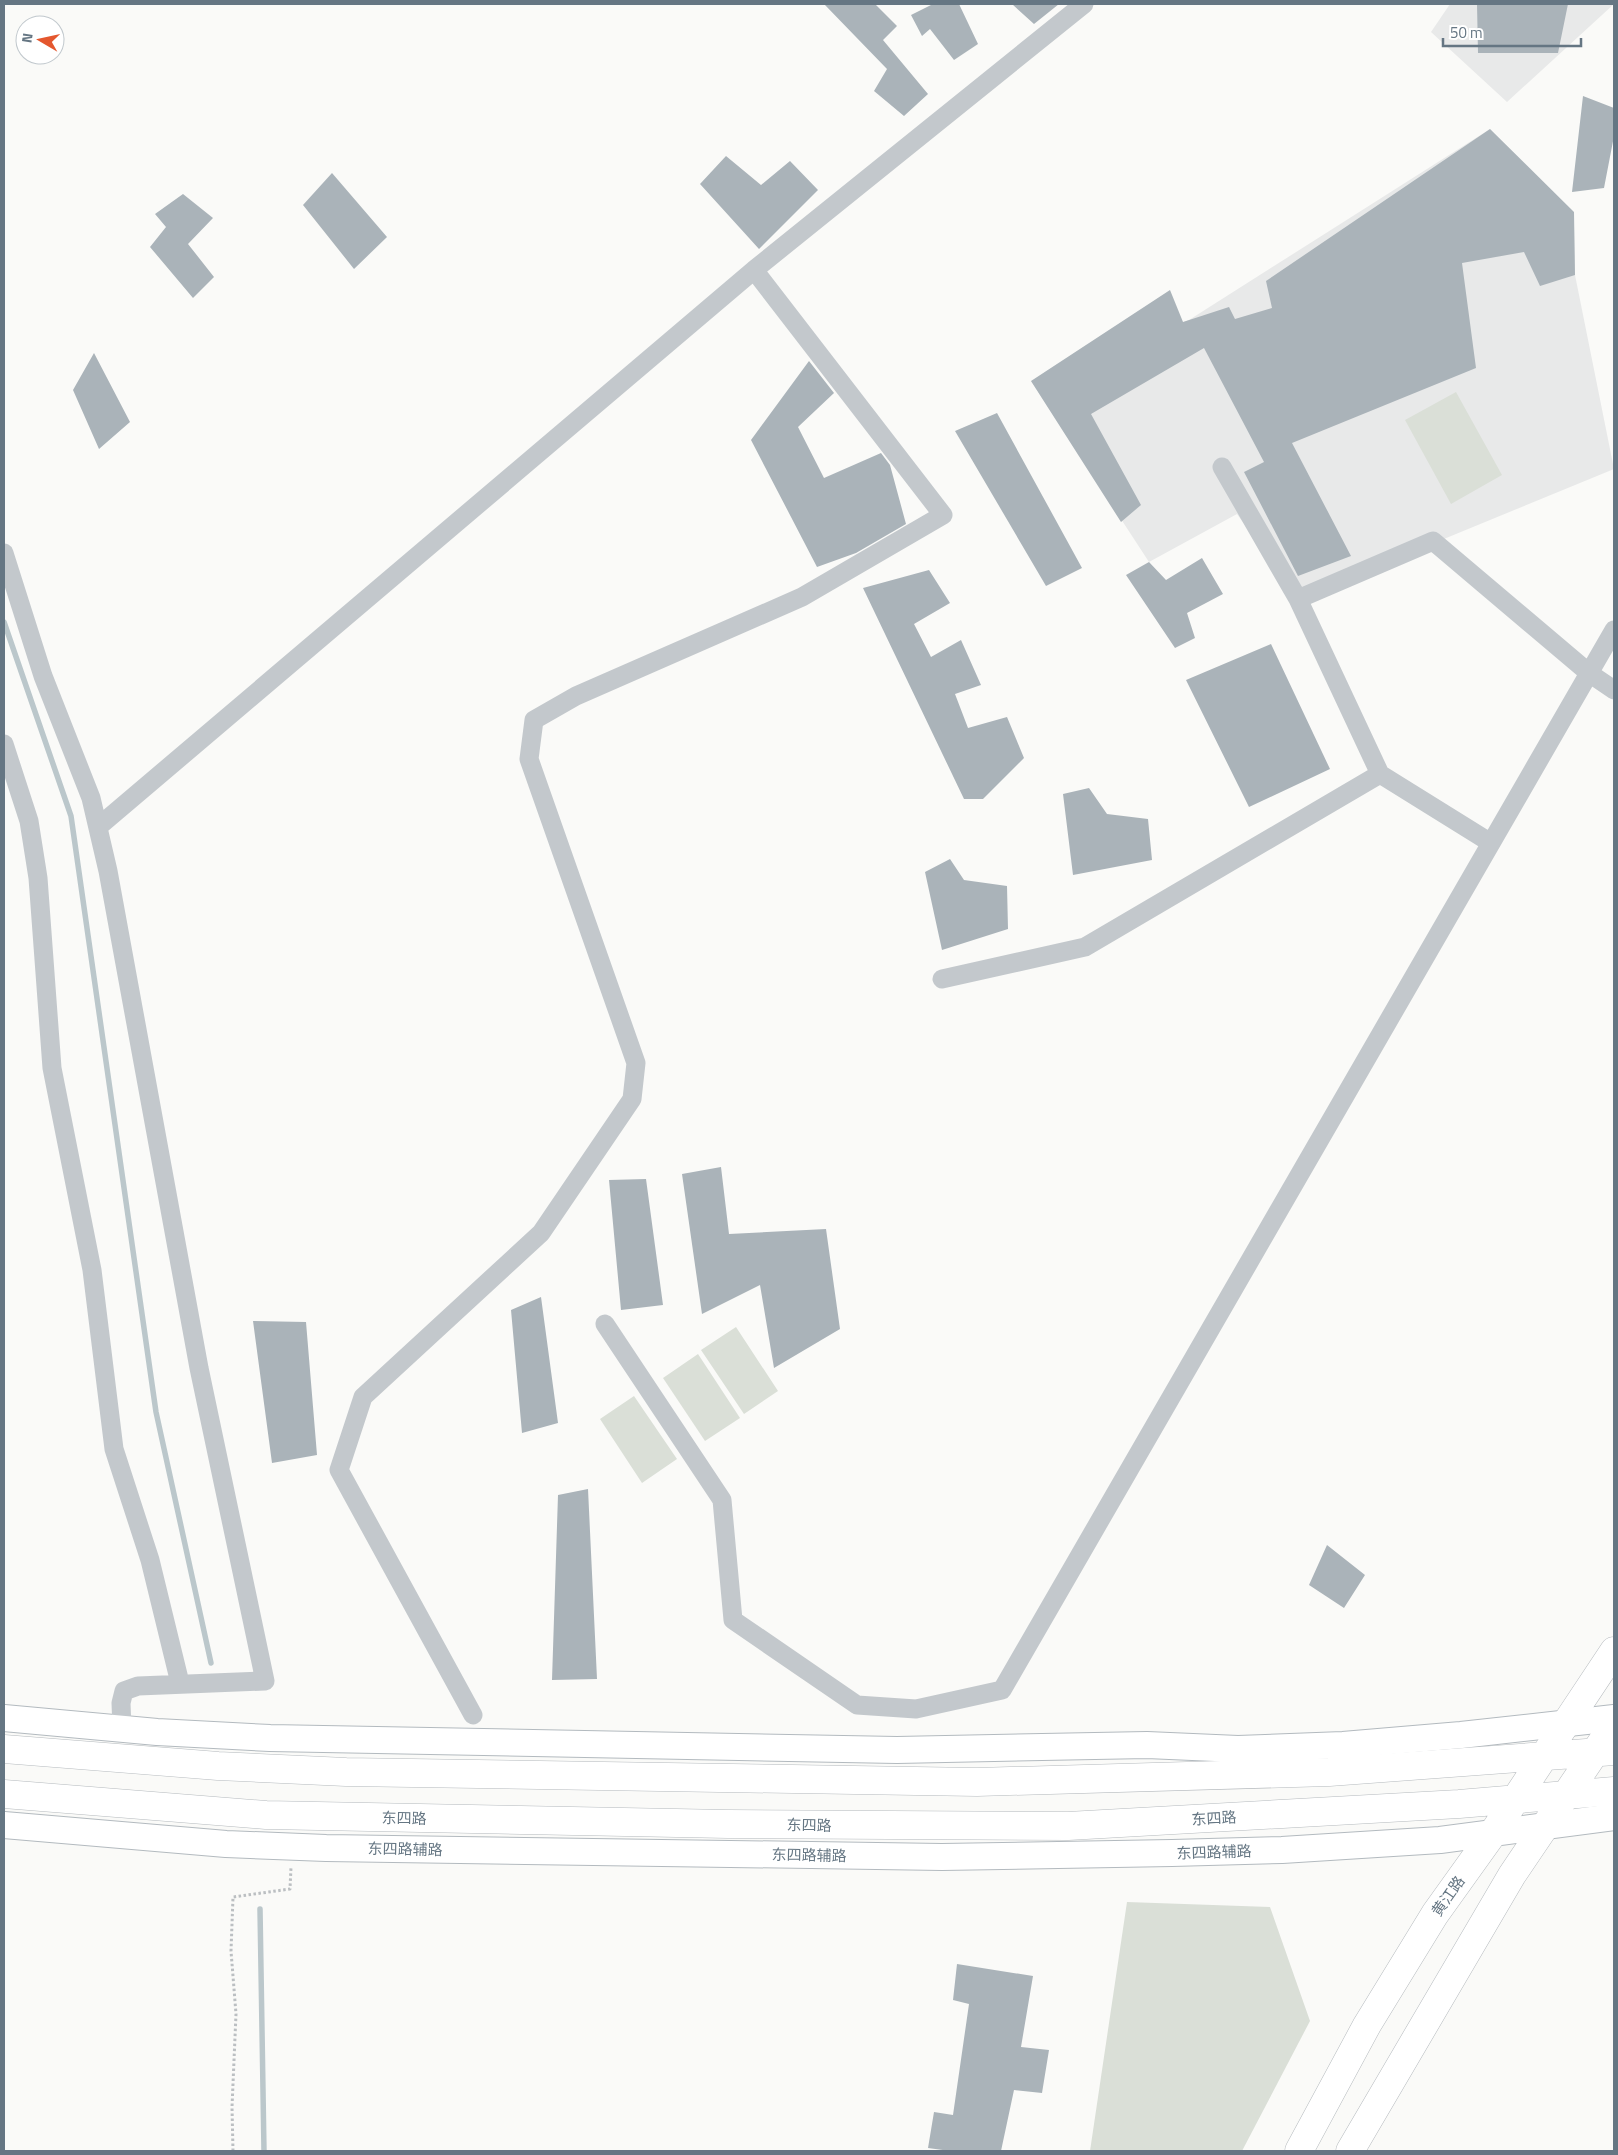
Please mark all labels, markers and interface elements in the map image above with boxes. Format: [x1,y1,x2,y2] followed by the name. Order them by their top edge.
[15,15,65,65] north arrow
[1443,15,1580,47] scale bar
[1450,21,1483,44] text: 50 m
[16,31,38,44] text: N
[1191,1805,1237,1831] street label: 东四路
[381,1806,427,1830] street label: 东四路
[786,1813,832,1837] street label: 东四路
[367,1837,443,1861] street label: 东四路辅路
[1176,1839,1252,1865] street label: 东四路辅路
[771,1843,847,1867] street label: 东四路辅路
[1426,1871,1470,1921] street label: 黄江路

